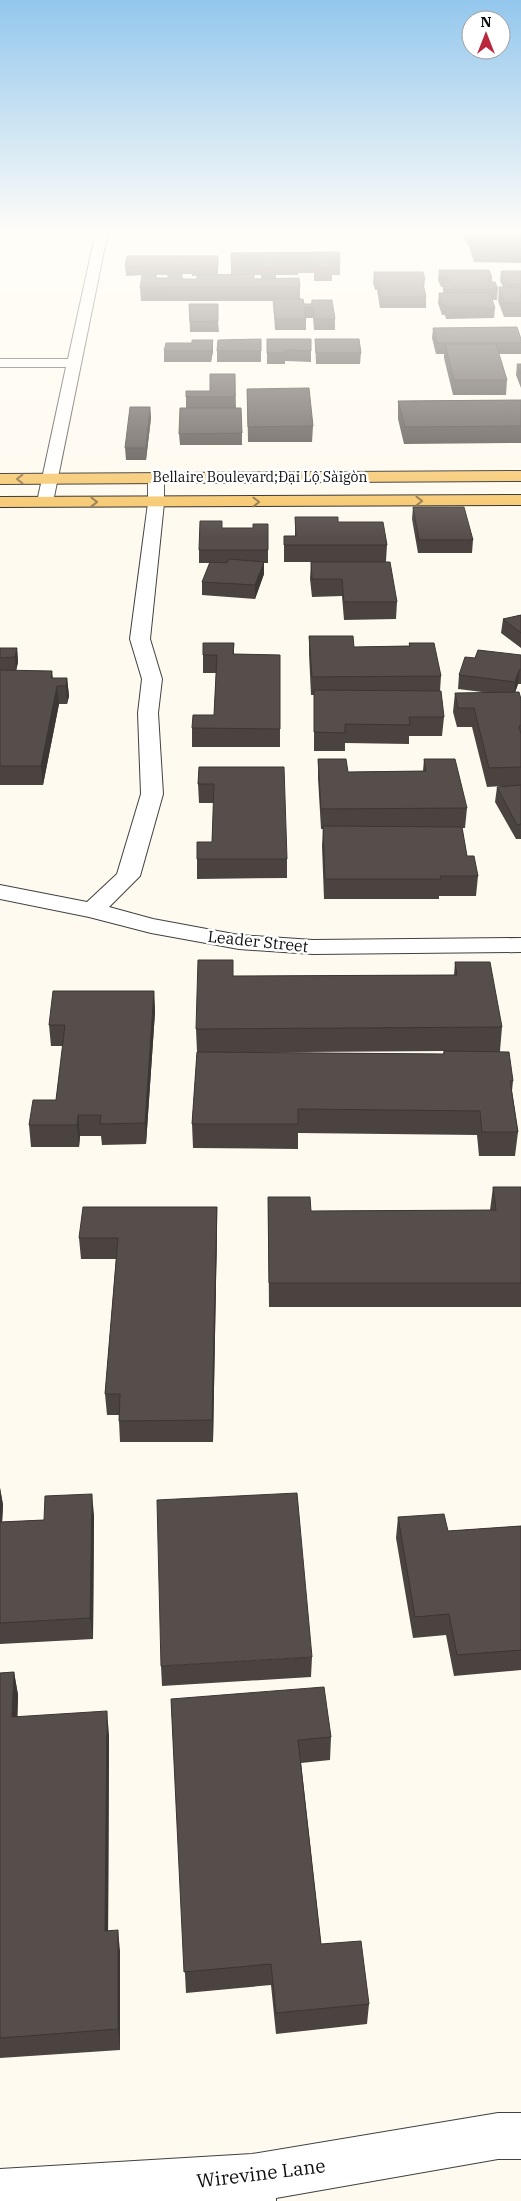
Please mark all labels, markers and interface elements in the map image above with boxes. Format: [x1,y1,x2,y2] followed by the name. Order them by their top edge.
[461,10,511,60] north arrow
[480,13,492,31] text: N
[153,468,368,486] street label: Bellaire Boulevard;Đại Lộ Sàigòn
[15,474,23,484] one-way arrow
[415,496,423,506] one-way arrow
[90,497,98,507] one-way arrow
[252,497,260,507] one-way arrow
[207,926,310,956] street label: Leader Street
[195,2153,327,2193] street label: Wirevine Lane

